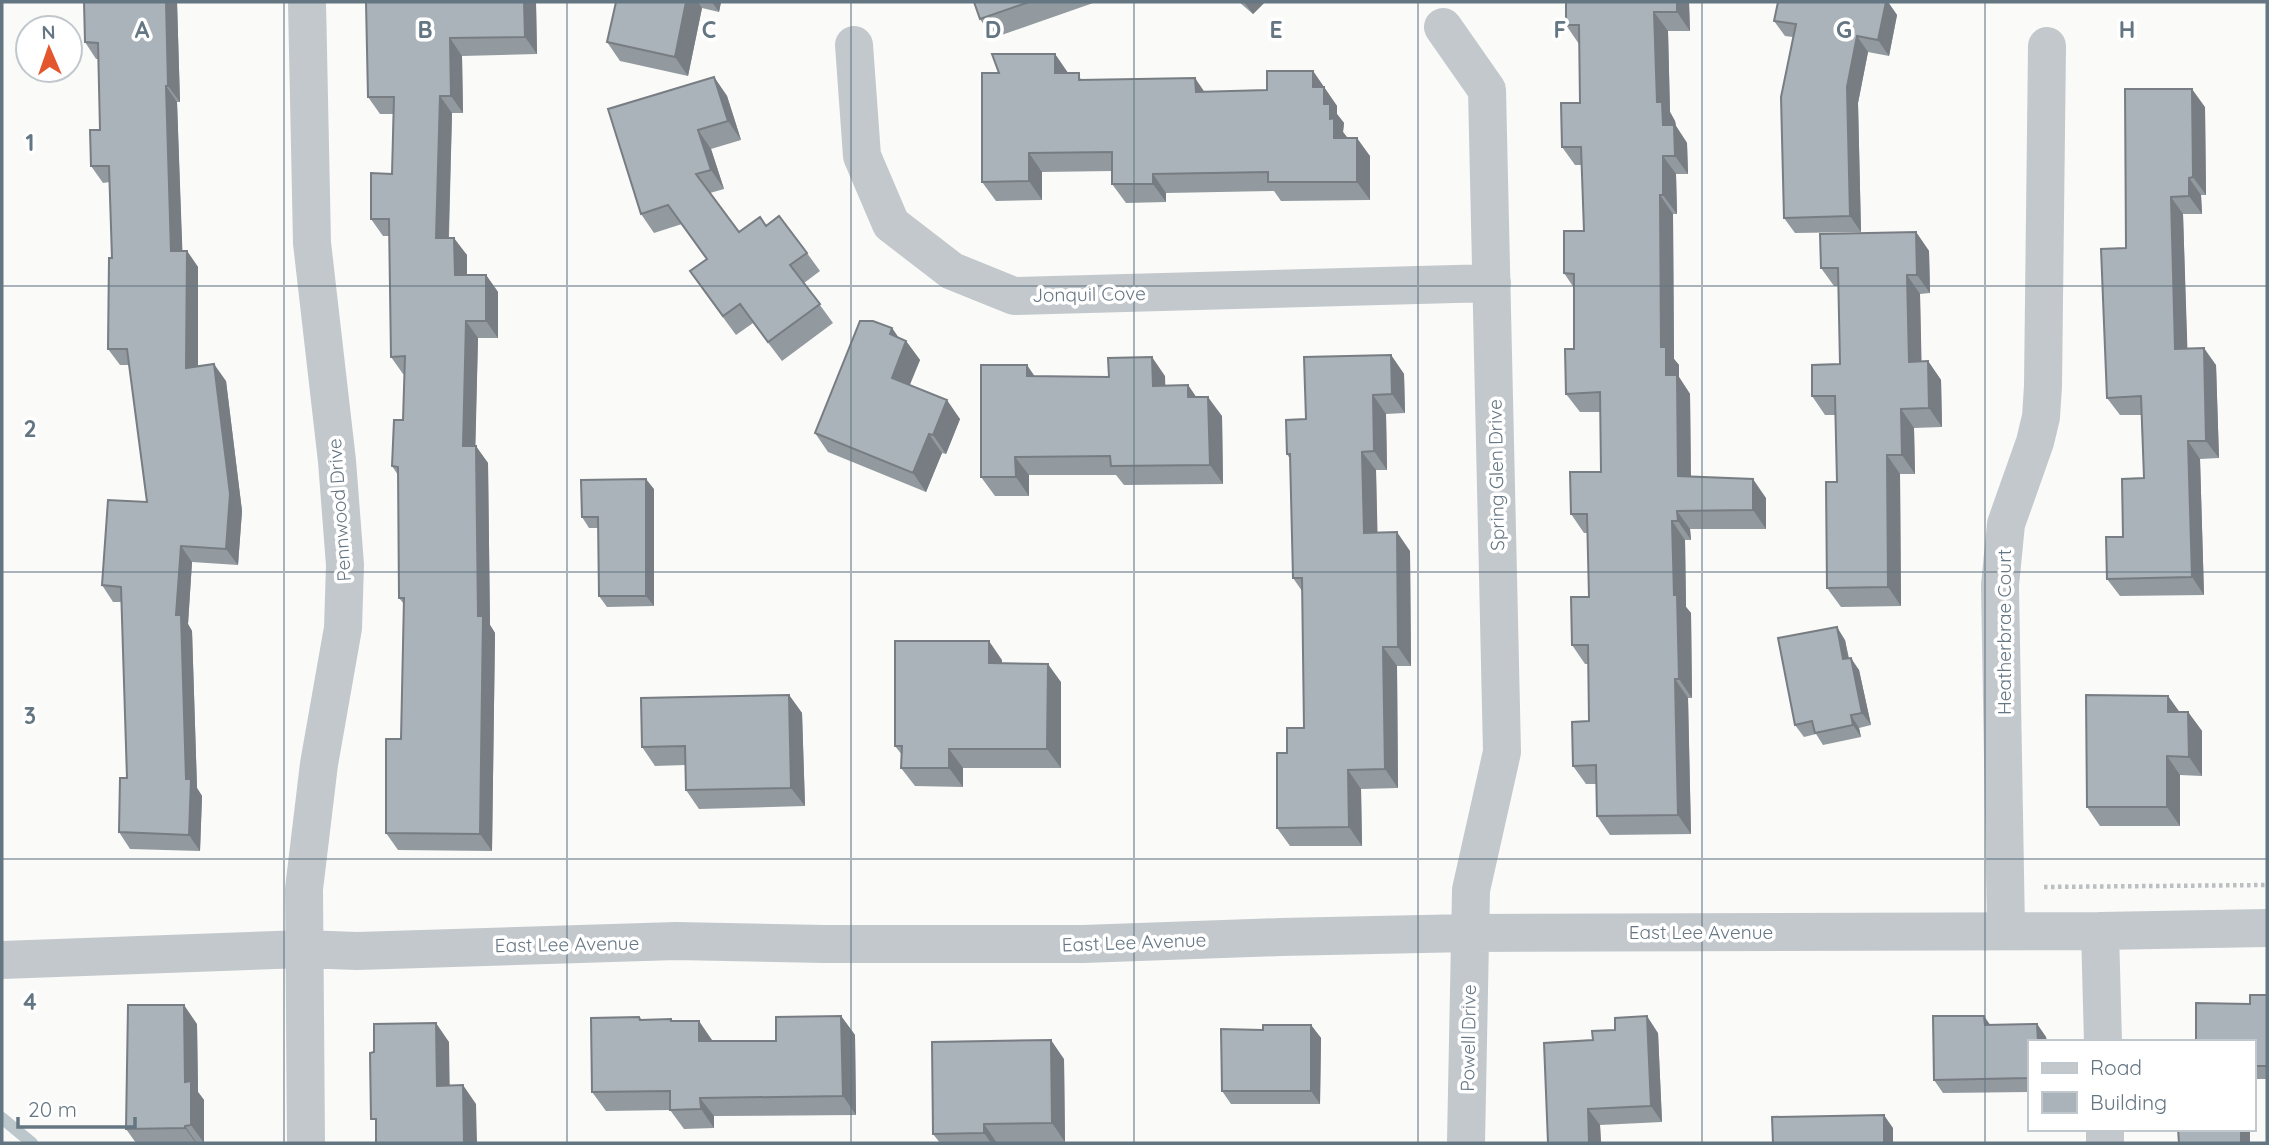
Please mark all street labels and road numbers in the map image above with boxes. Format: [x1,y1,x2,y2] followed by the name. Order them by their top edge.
[1032,281,1146,307] street label: Jonquil Cove
[1483,399,1509,551] street label: Spring Glen Drive
[322,438,356,582] street label: Pennwood Drive
[1992,549,2016,715] street label: Heatherbrae Court
[1629,920,1773,944] street label: East Lee Avenue
[1061,927,1207,957] street label: East Lee Avenue
[495,931,639,957] street label: East Lee Avenue
[1455,984,1481,1092] street label: Powell Drive

